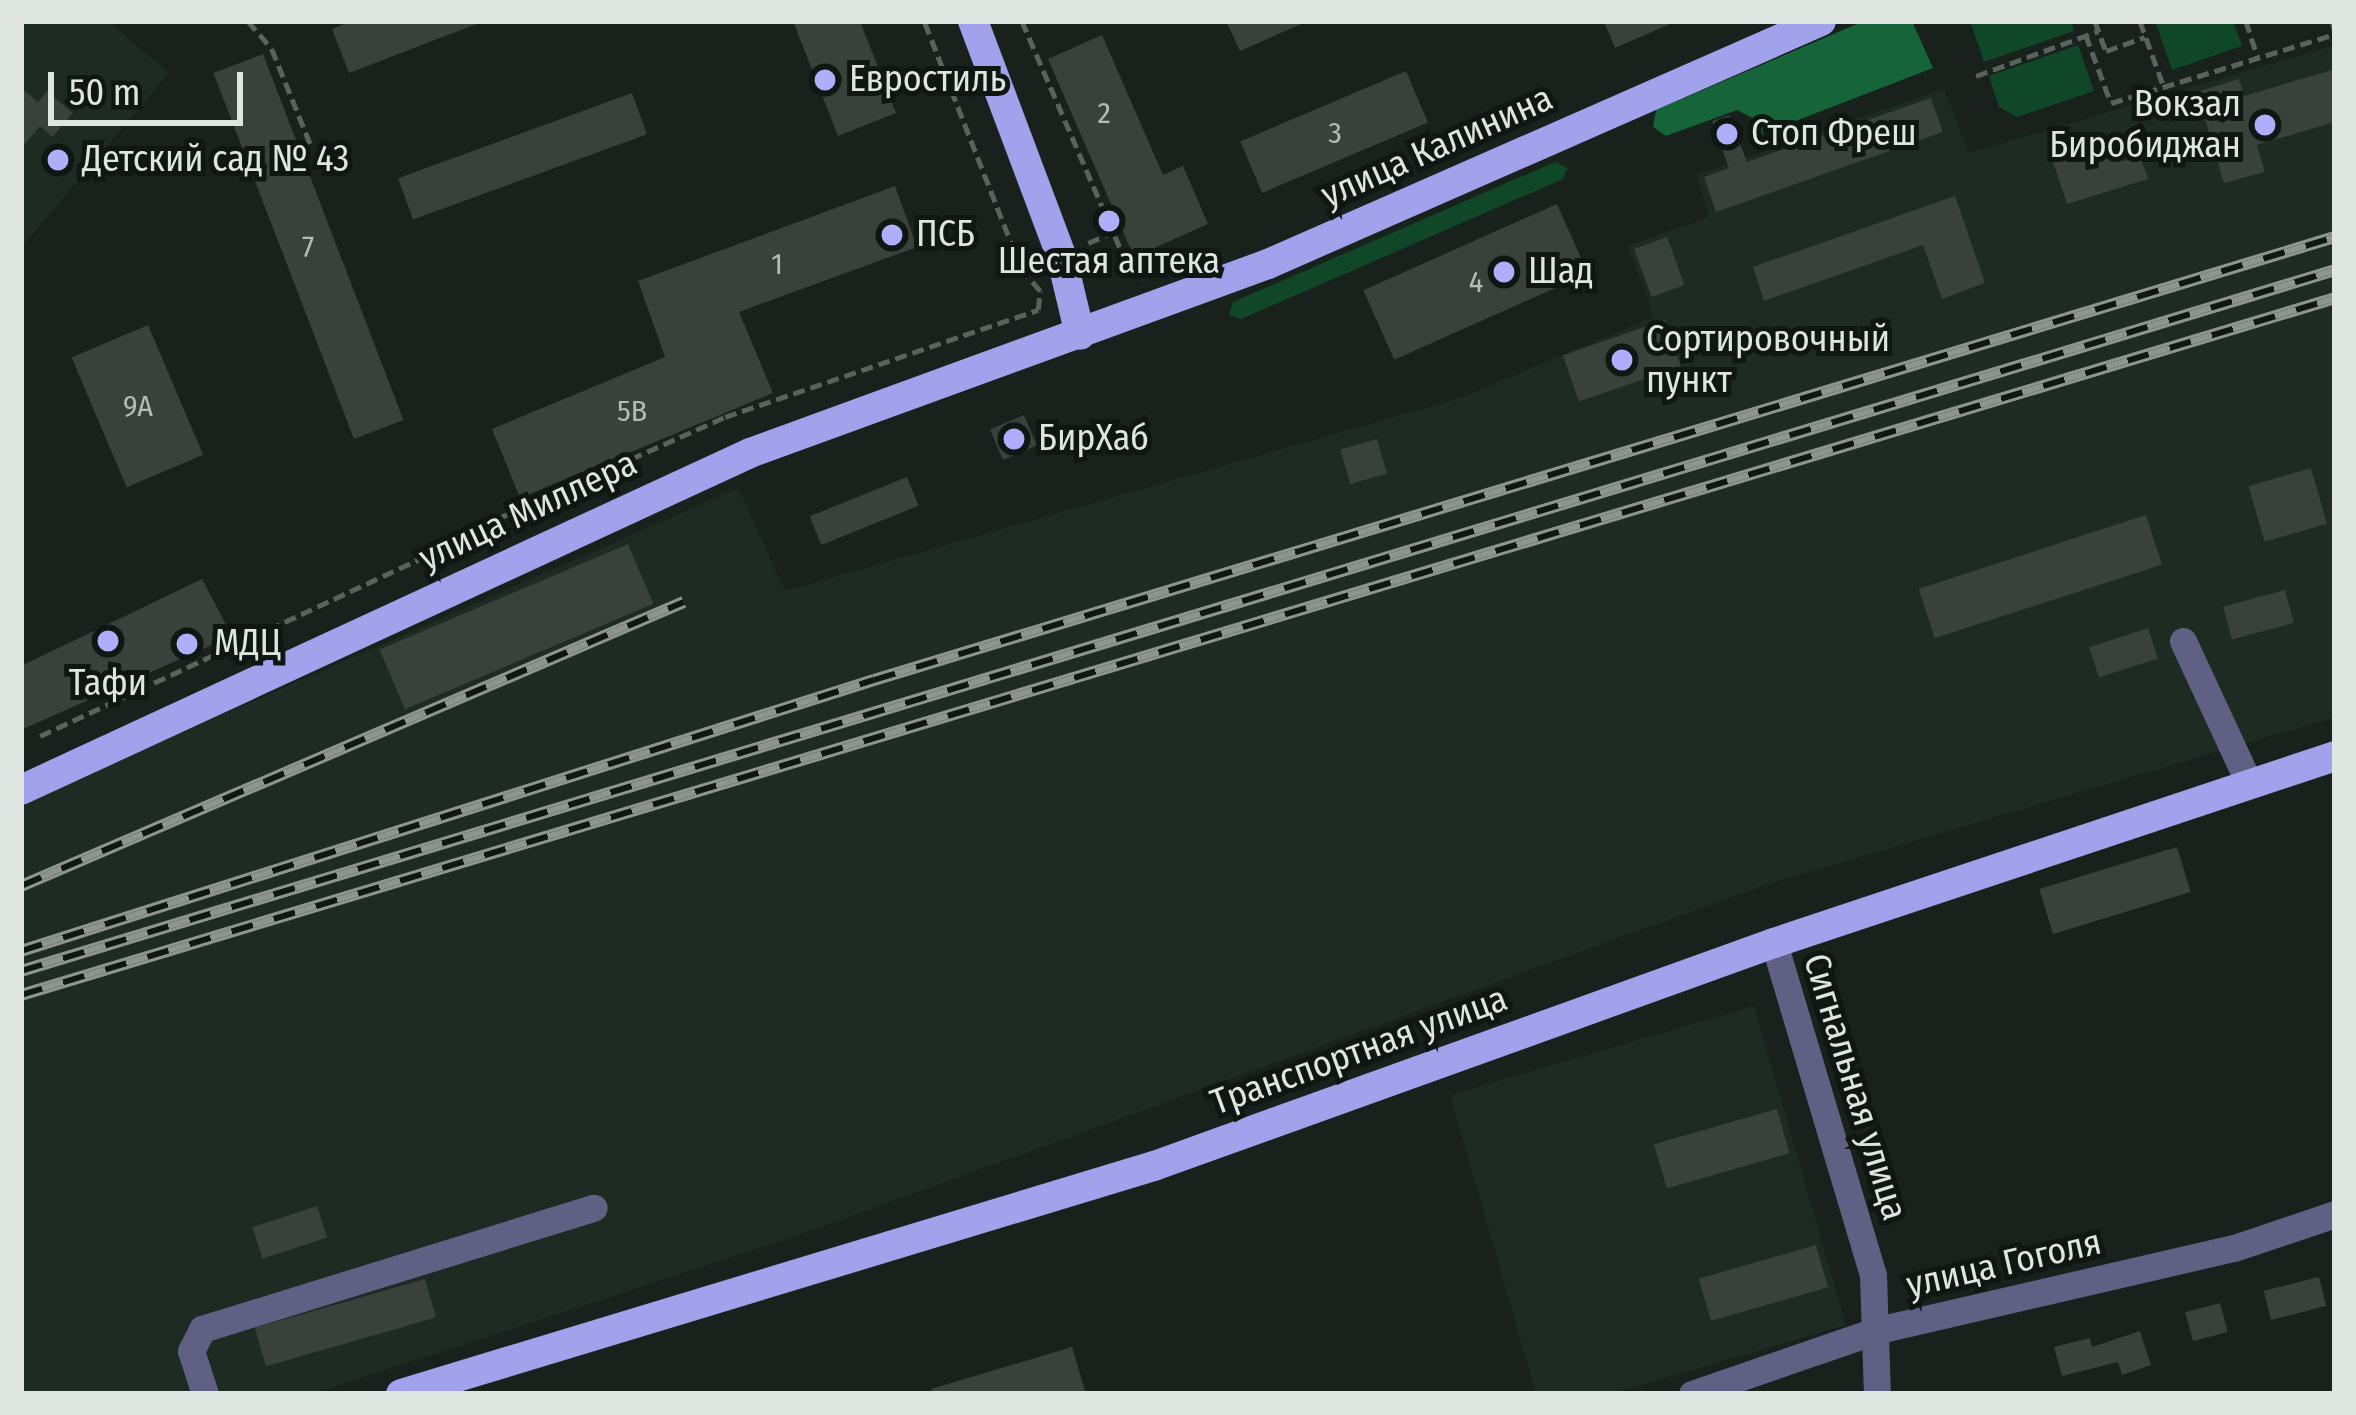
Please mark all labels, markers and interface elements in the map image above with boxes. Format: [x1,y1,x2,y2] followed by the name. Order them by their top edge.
[54,48,249,122] scale bar
[849,58,1006,102] place label: Евростиль
[812,67,838,93] marker: Евростиль
[69,71,140,115] text: 50 m
[1315,77,1559,217] street label: улица Калинина
[2049,82,2241,167] place label: Вокзал Биробиджан
[1097,95,1111,131] house number: 2
[1751,112,1917,156] place label: Стоп Фреш
[2252,112,2278,138] marker: Вокзал Биробиджан
[1328,115,1342,151] house number: 3
[1714,121,1740,147] marker: Стоп Фреш
[82,138,349,182] place label: Детский сад № 43
[45,147,71,173] marker: Детский сад № 43
[1096,208,1122,234] marker: Шестая аптека
[916,213,975,257] place label: ПСБ
[879,222,905,248] marker: ПСБ
[302,229,314,265] house number: 7
[998,240,1220,284] place label: Шестая аптека
[771,246,783,282] house number: 1
[1528,250,1593,294] place label: Шад
[1491,259,1517,285] marker: Шад
[1469,264,1483,300] house number: 4
[1646,317,1890,402] place label: Сортировочный пункт
[1609,347,1635,373] marker: Сортировочный пункт
[123,388,153,424] house number: 9А
[617,393,647,429] house number: 5В
[1038,417,1149,461] place label: БирХаб
[1001,426,1027,452] marker: БирХаб
[412,442,644,580] street label: улица Миллера
[214,622,281,666] place label: МДЦ
[92,625,124,657] marker: Тафи
[171,628,203,660] marker: МДЦ
[69,662,147,706] place label: Тафи
[1794,949,1916,1225] street label: Сигнальная улица
[1205,977,1513,1125] street label: Транспортная улица
[1902,1221,2106,1307] street label: улица Гоголя

